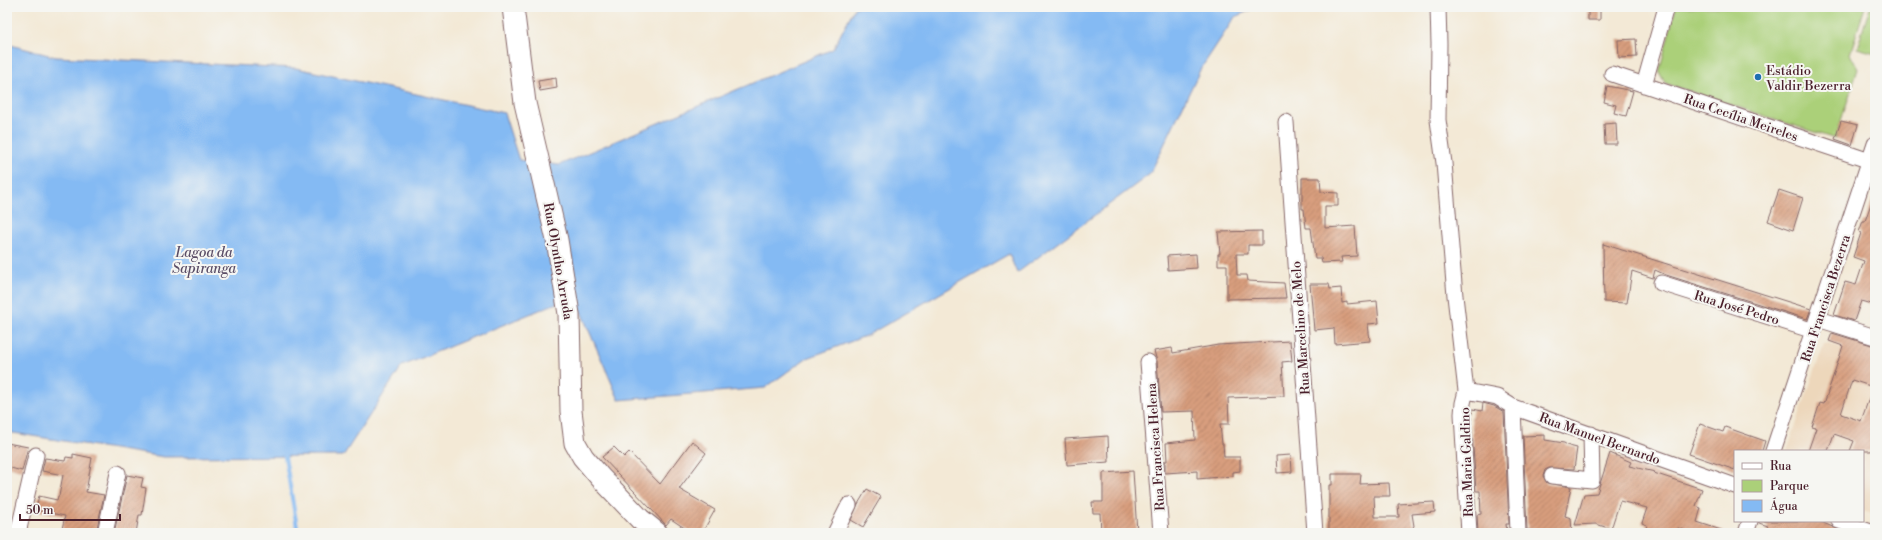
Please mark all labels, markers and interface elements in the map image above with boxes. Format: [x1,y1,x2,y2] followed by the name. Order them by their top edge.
[1765,63,1852,94] place label: Estádio Valdir Bezerra
[1753,72,1763,82] marker: Estádio Valdir Bezerra
[1681,91,1800,145] street label: Rua Cecília Meireles
[540,201,576,321] street label: Rua Olyntho Arruda
[1798,232,1854,364] street label: Rua Francisca Bezerra
[172,244,236,278] water label: Lagoa da Sapiranga
[1288,261,1314,395] street label: Rua Marcelino de Melo
[1692,287,1781,329] street label: Rua José Pedro
[1144,382,1168,511] street label: Rua Francisca Helena
[1457,407,1477,517] street label: Rua Maria Galdino
[1537,410,1663,468] street label: Rua Manuel Bernardo
[1734,450,1864,522] legend
[1770,459,1792,474] text: Rua
[1770,479,1809,494] text: Parque
[20,496,120,522] scale bar
[1769,497,1799,514] text: Água
[26,503,54,518] text: 50 m

